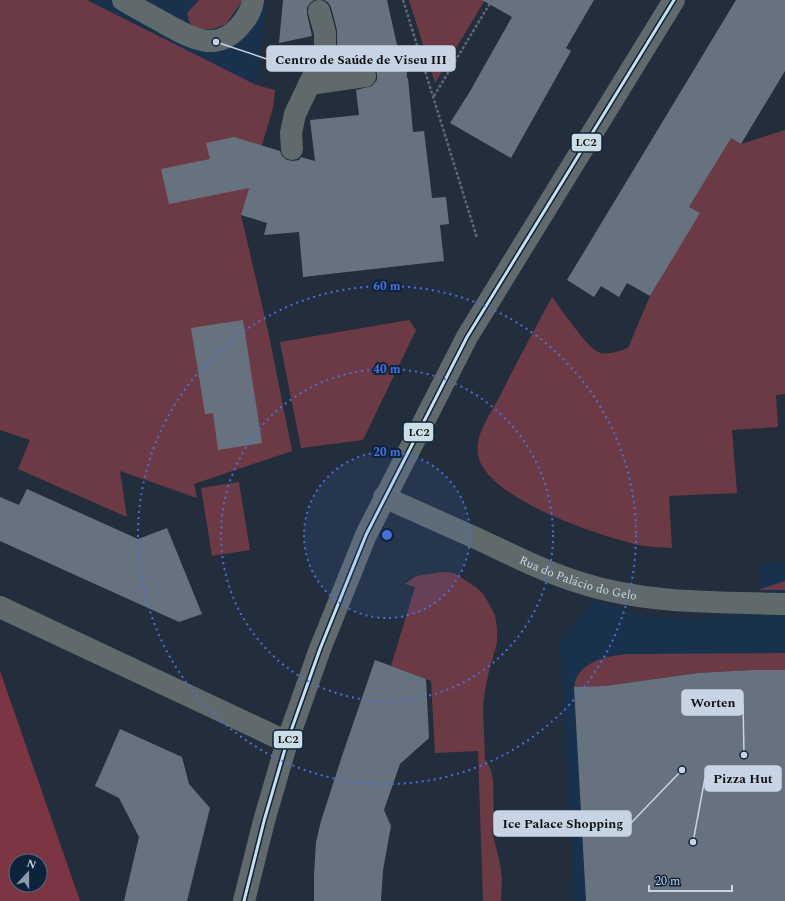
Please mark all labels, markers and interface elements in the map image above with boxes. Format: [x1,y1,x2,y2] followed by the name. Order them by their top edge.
[267,46,455,71] callout: Centro de Saúde de Viseu III
[275,50,447,70] text: Centro de Saúde de Viseu III
[571,133,602,152] line badge: LC2
[575,134,597,151] text: LC2
[373,277,401,296] text: 60 m
[373,360,401,379] text: 40 m
[403,422,434,442] line badge: LC2
[408,424,430,441] text: LC2
[373,443,401,462] text: 20 m
[380,528,394,542] centre of rings
[516,550,638,605] street label: Rua do Palácio do Gelo
[682,690,743,715] callout: Worten
[690,693,736,713] text: Worten
[273,730,303,749] line badge: LC2
[277,731,299,748] text: LC2
[705,766,781,791] callout: Pizza Hut
[713,769,773,789] text: Pizza Hut
[494,811,631,836] callout: Ice Palace Shopping
[503,814,623,834] text: Ice Palace Shopping
[8,853,48,893] north arrow
[24,855,39,874] text: N
[649,867,732,893] scale bar
[655,872,680,891] text: 20 m

